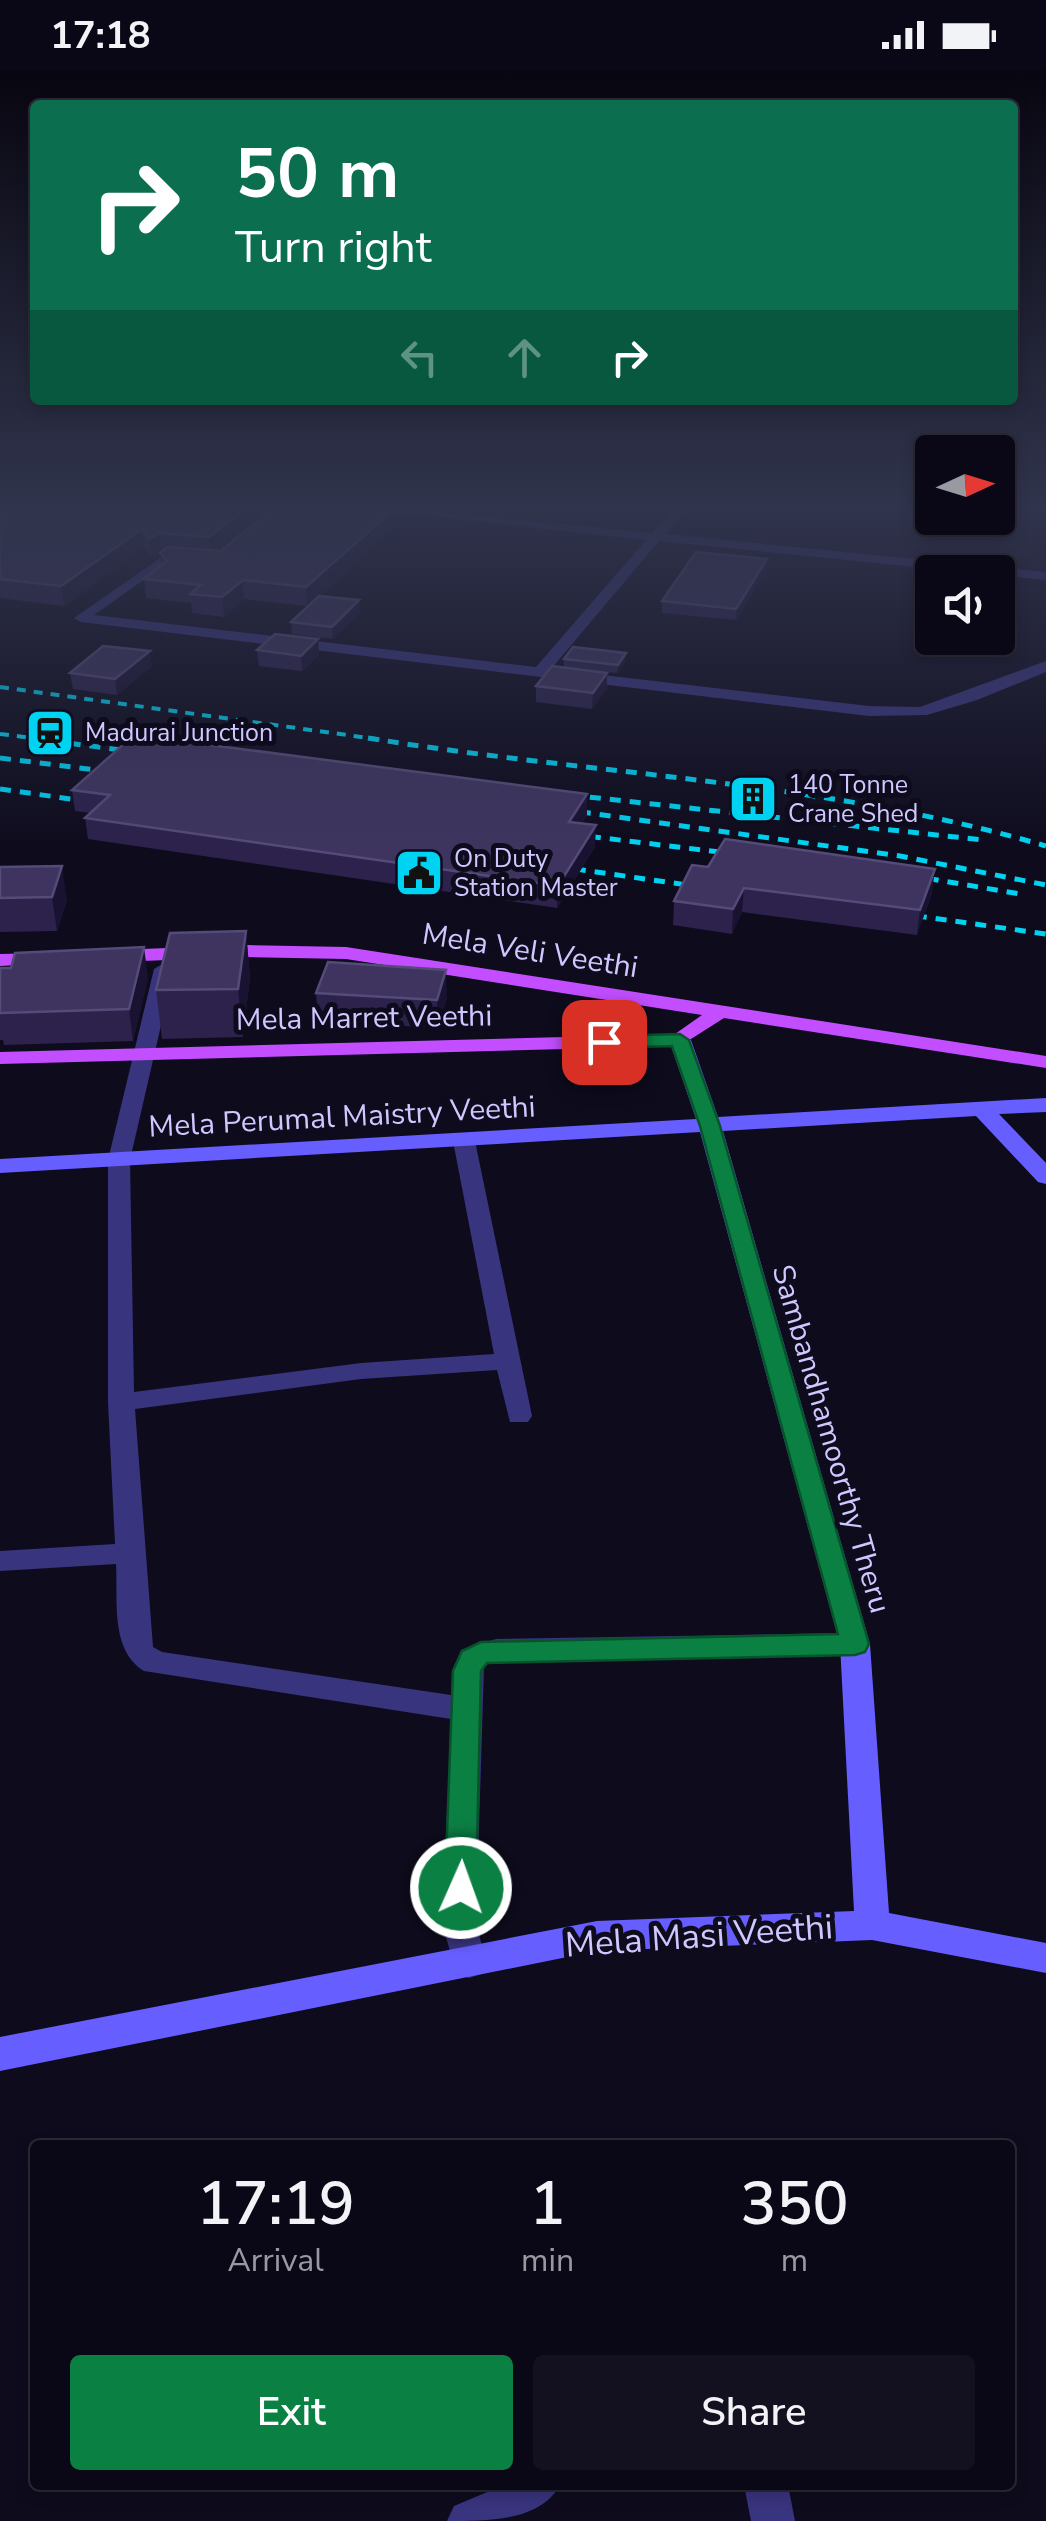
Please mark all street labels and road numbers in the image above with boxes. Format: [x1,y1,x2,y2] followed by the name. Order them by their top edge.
[419,914,641,988] street label: Mela Veli Veethi
[235,995,493,1041] street label: Mela Marret Veethi
[147,1086,537,1148] street label: Mela Perumal Maistry Veethi
[762,1260,900,1618] street label: Sambandhamoorthy Theru
[563,1903,835,1969] street label: Mela Masi Veethi

